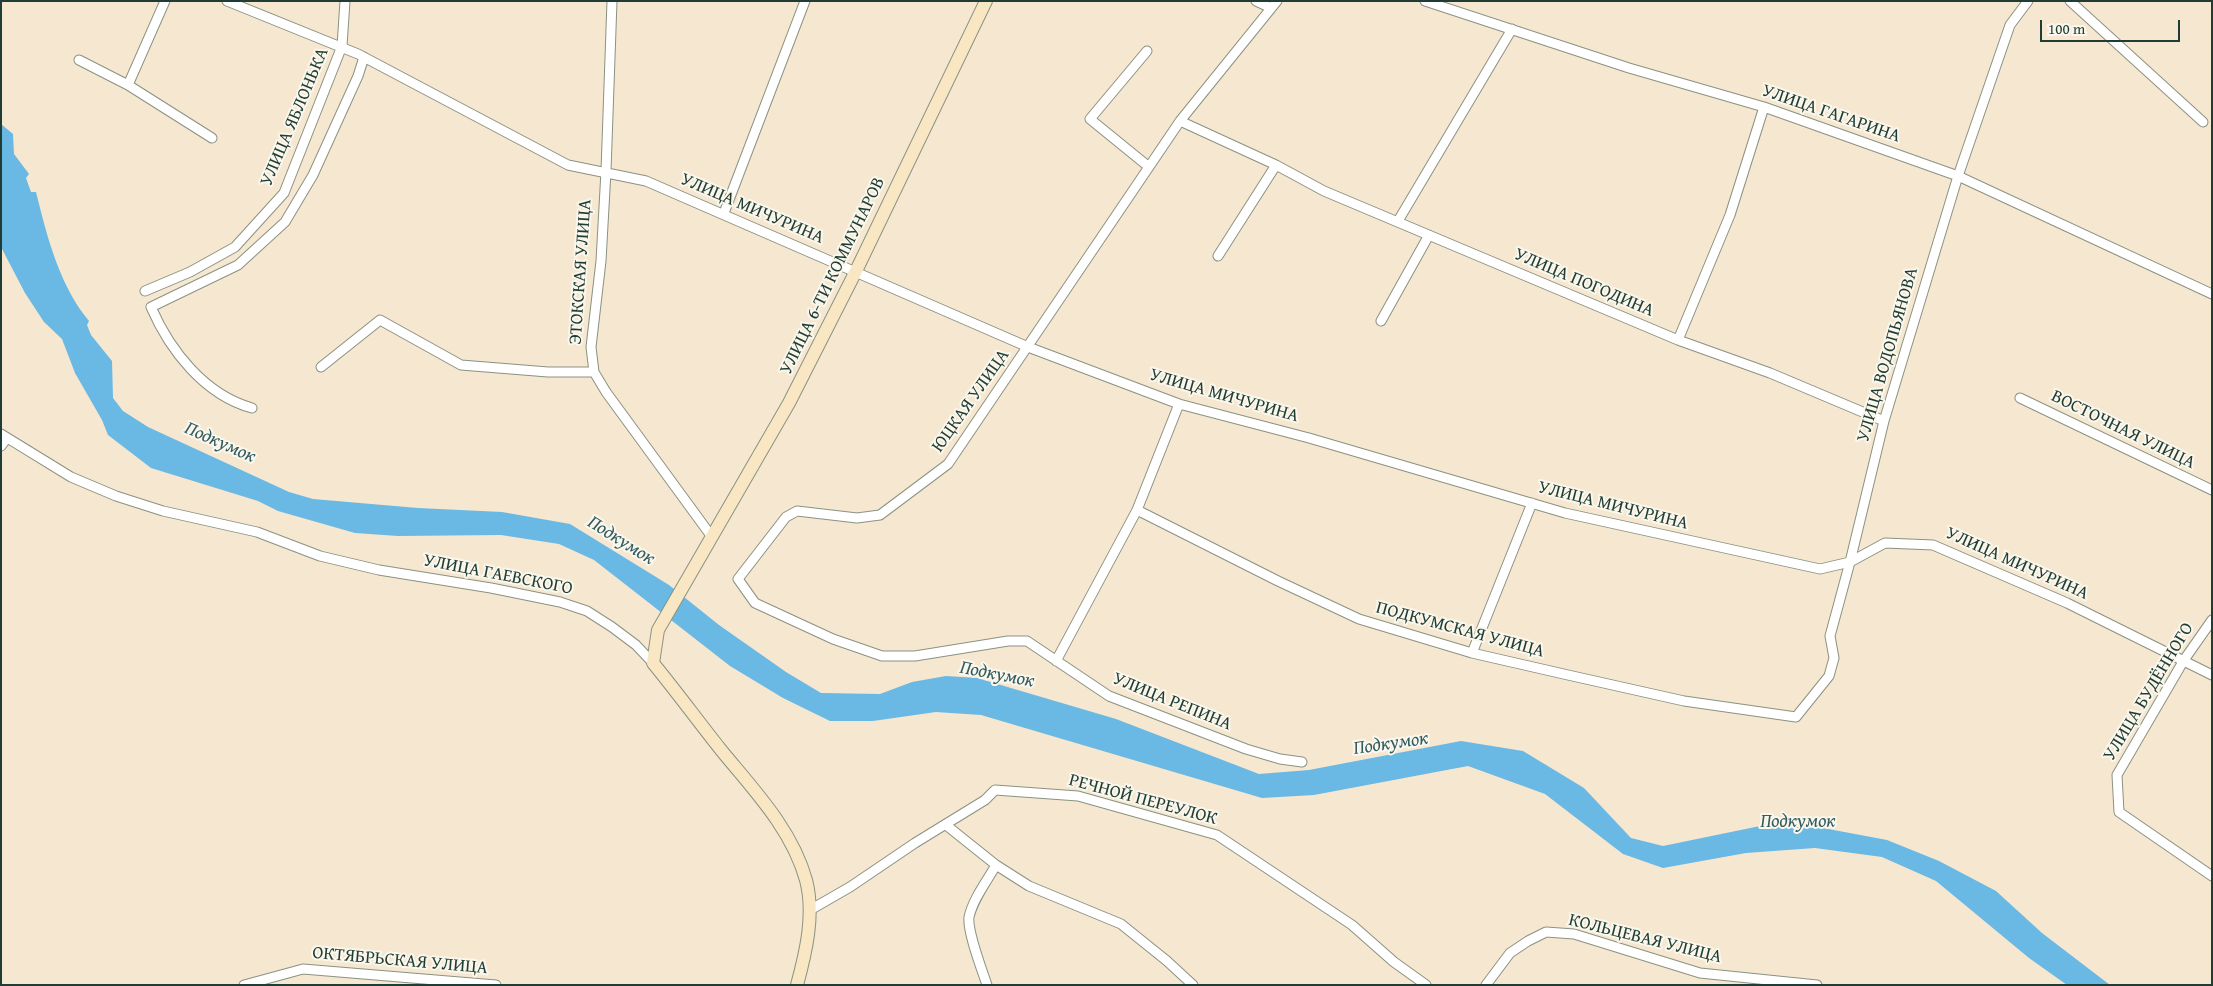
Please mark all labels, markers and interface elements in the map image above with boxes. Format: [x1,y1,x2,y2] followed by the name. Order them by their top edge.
[2043,10,2183,42] scale bar
[2048,18,2085,39] text: 100 m
[256,45,334,189] street label: УЛИЦА ЯБЛОНЬКА
[1759,80,1903,148] street label: УЛИЦА ГАГАРИНА
[677,169,827,249] street label: УЛИЦА МИЧУРИНА
[776,174,890,378] street label: УЛИЦА 6-ТИ КОММУНАРОВ
[565,199,597,345] street label: ЭТОКСКАЯ УЛИЦА
[1511,244,1657,322] street label: УЛИЦА ПОГОДИНА
[1853,265,1923,445] street label: УЛИЦА ВОДОПЬЯНОВА
[928,345,1014,457] street label: ЮЦКАЯ УЛИЦА
[1147,364,1301,428] street label: УЛИЦА МИЧУРИНА
[2048,386,2198,474] street label: ВОСТОЧНАЯ УЛИЦА
[181,417,259,469] water label: Подкумок
[1536,477,1690,535] street label: УЛИЦА МИЧУРИНА
[583,511,659,571] water label: Подкумок
[1942,523,2092,605] street label: УЛИЦА МИЧУРИНА
[422,550,574,600] street label: УЛИЦА ГАЕВСКОГО
[1373,597,1547,663] street label: ПОДКУМСКАЯ УЛИЦА
[2099,619,2199,765] street label: УЛИЦА БУДЁННОГО
[958,657,1036,693] water label: Подкумок
[1109,668,1235,736] street label: УЛИЦА РЕПИНА
[1352,727,1430,761] water label: Подкумок
[1066,770,1220,830] street label: РЕЧНОЙ ПЕРЕУЛОК
[1760,811,1836,833] water label: Подкумок
[1566,910,1724,968] street label: КОЛЬЦЕВАЯ УЛИЦА
[311,943,489,979] street label: ОКТЯБРЬСКАЯ УЛИЦА

